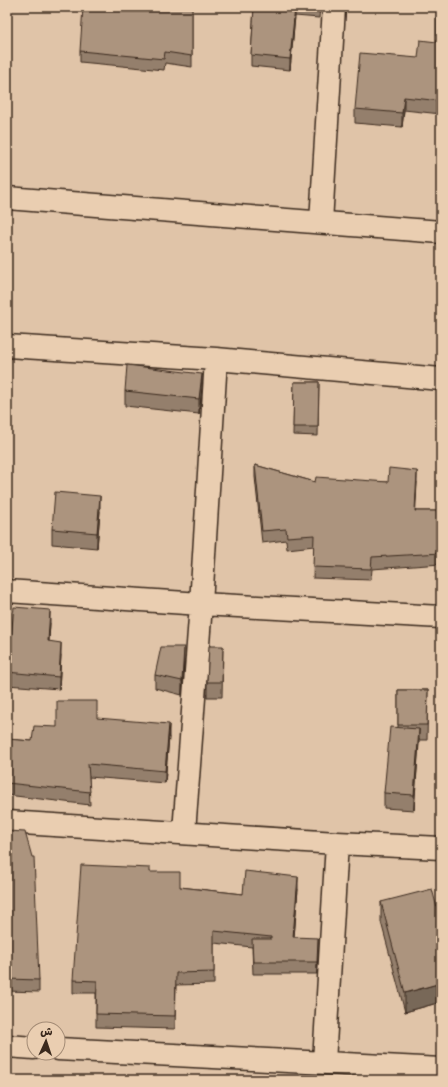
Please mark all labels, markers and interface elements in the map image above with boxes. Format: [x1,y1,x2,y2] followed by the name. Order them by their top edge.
[26,1021,66,1061] north arrow
[40,1024,53,1038] text: ش

